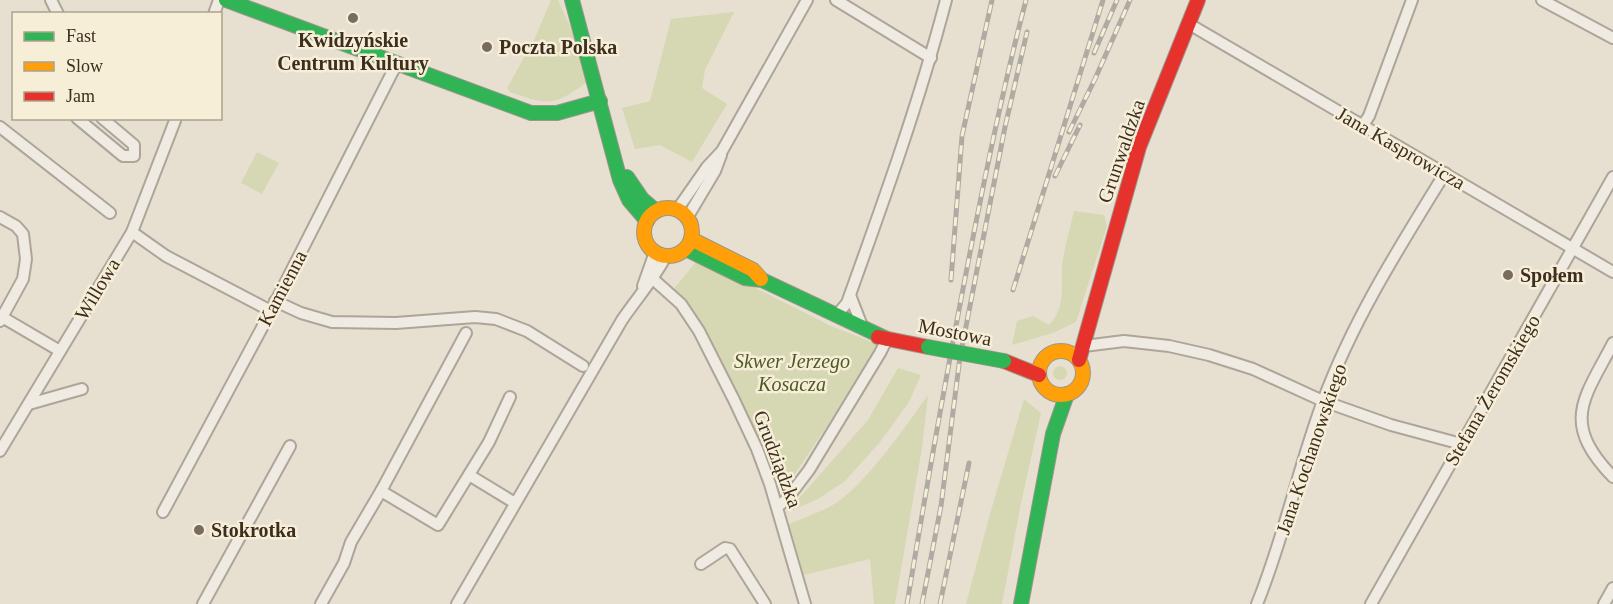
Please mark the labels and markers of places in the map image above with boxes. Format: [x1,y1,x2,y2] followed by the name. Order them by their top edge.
[346,11,360,25] marker: Kwidzyńskie Centrum Kultury
[277,29,429,75] place label: Kwidzyńskie Centrum Kultury
[499,36,617,58] place label: Poczta Polska
[480,40,494,54] marker: Poczta Polska
[1520,264,1584,287] place label: Społem
[1501,268,1515,282] marker: Społem
[211,519,296,541] place label: Stokrotka
[192,523,206,537] marker: Stokrotka

